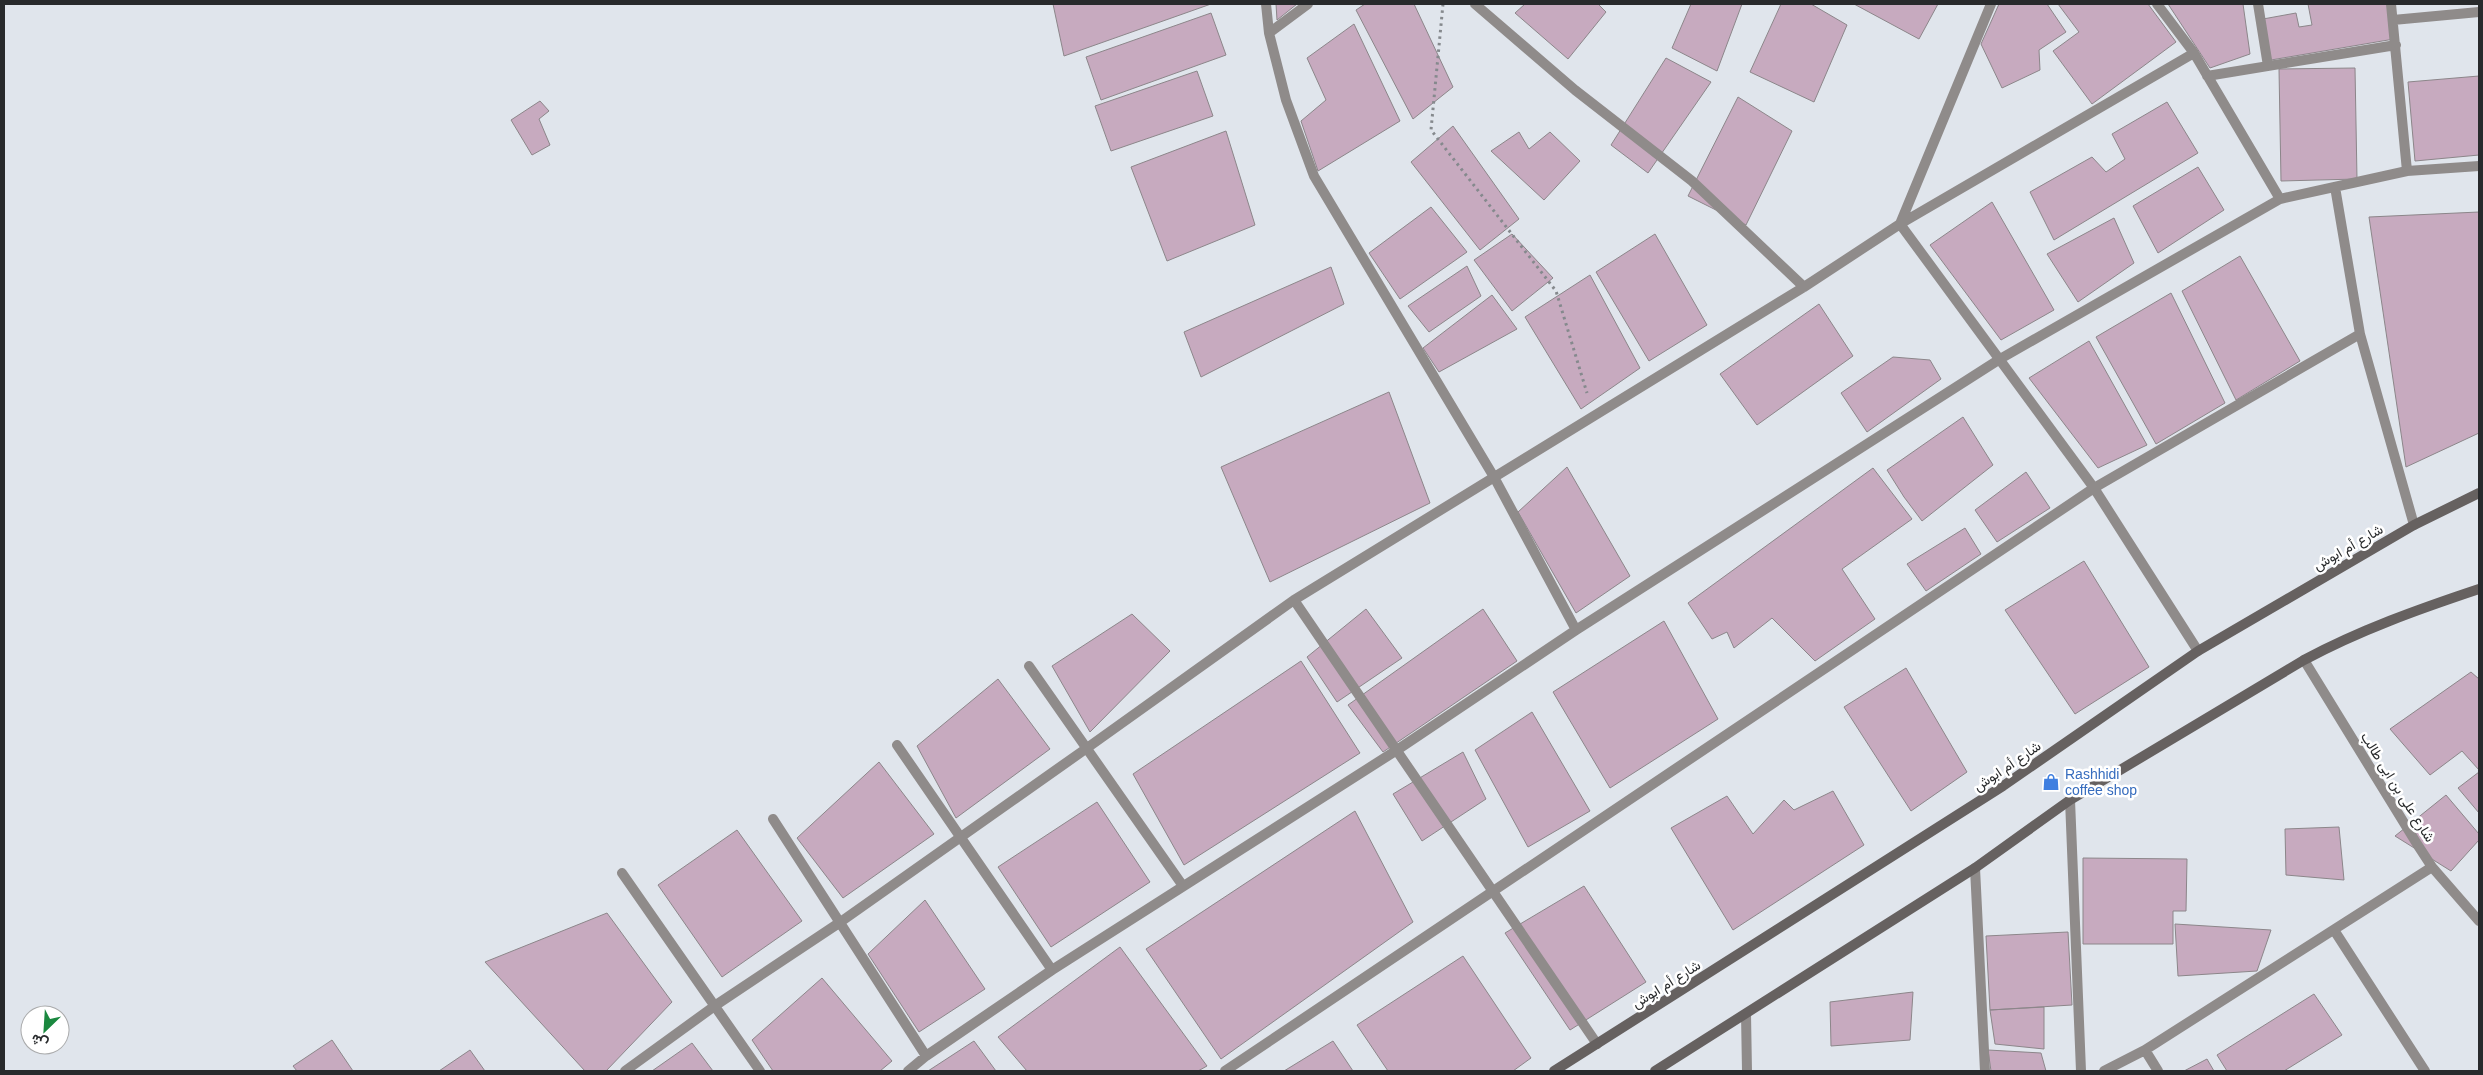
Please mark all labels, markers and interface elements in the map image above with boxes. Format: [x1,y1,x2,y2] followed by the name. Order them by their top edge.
[2310,521,2387,576] street label: شارع أم ابوش
[2355,729,2438,846] street label: شارع على بن ابى طالب
[1970,738,2045,797] street label: شارع أم ابوش
[2065,766,2137,798] place label: Rashhidi coffee shop
[2041,772,2061,792] shop icon: Rashhidi coffee shop
[1629,957,1705,1014] street label: شارع أم ابوش
[20,1005,70,1055] north arrow
[28,1030,51,1053] text: ش

